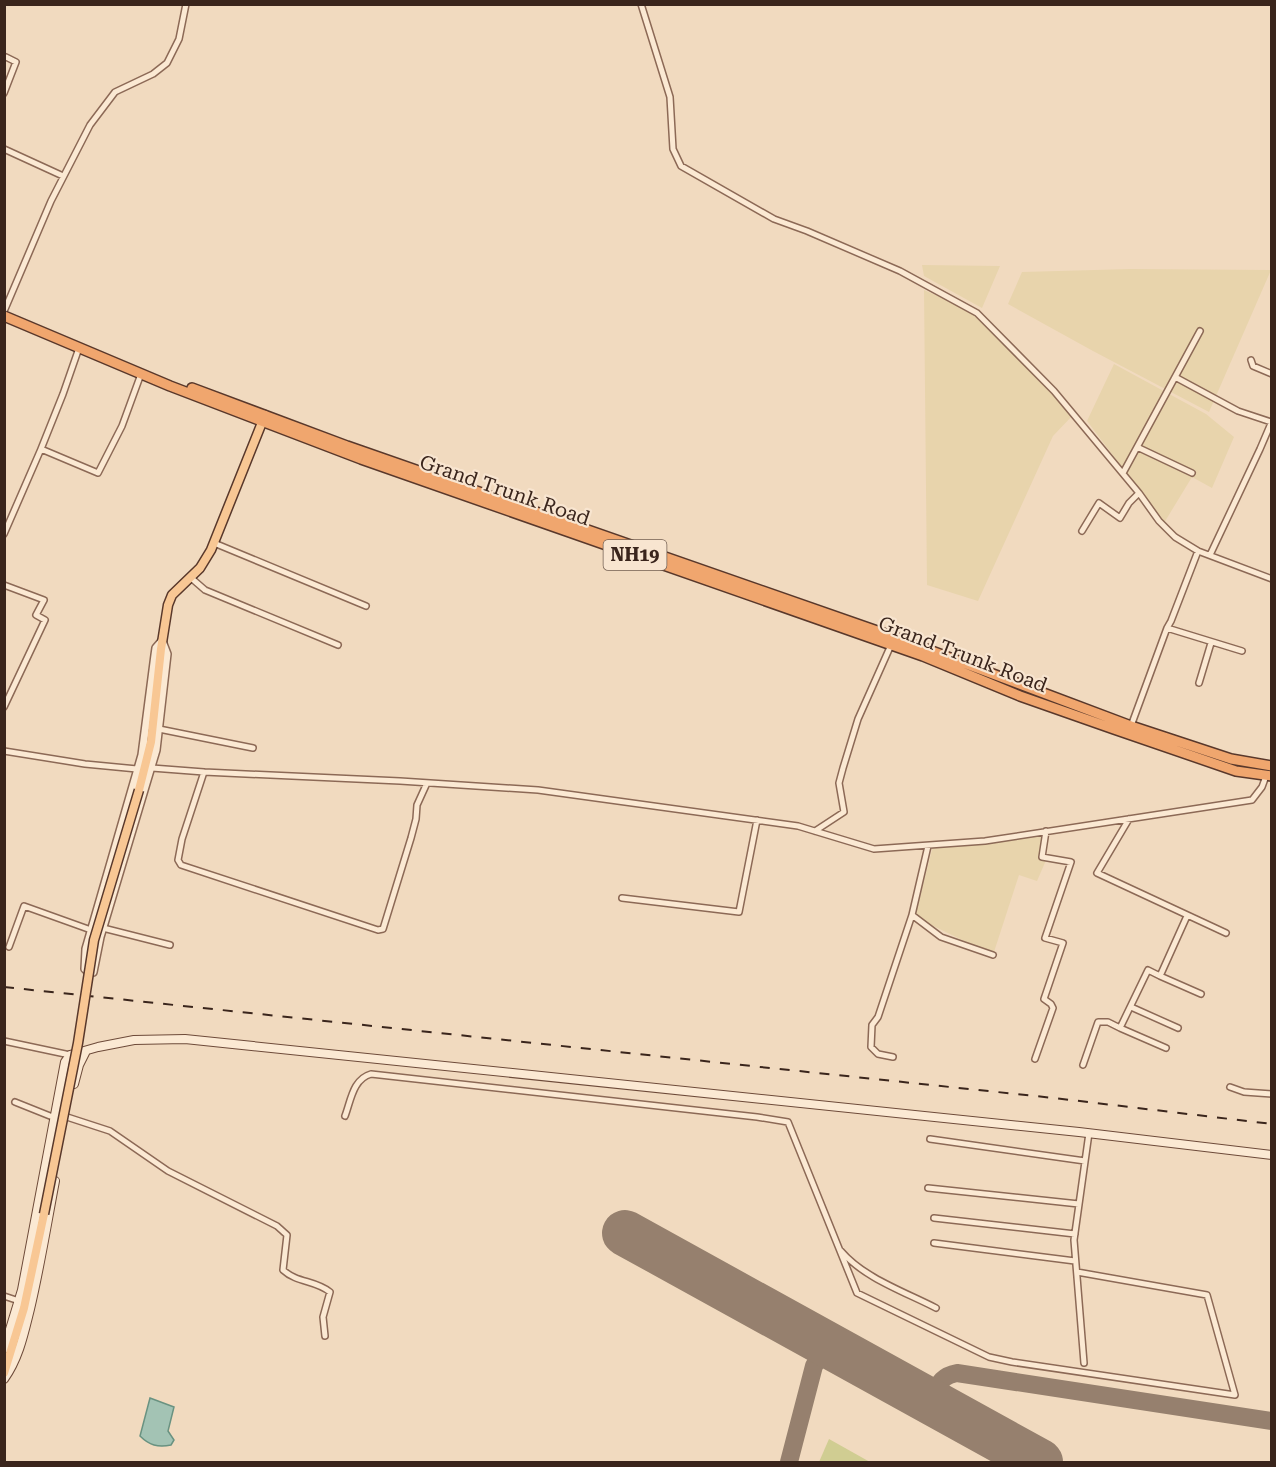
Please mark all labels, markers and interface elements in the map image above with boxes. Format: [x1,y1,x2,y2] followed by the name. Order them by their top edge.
[417,450,594,530] street label: Grand Trunk Road
[604,540,666,570] road number: NH19
[875,611,1051,697] street label: Grand Trunk Road

